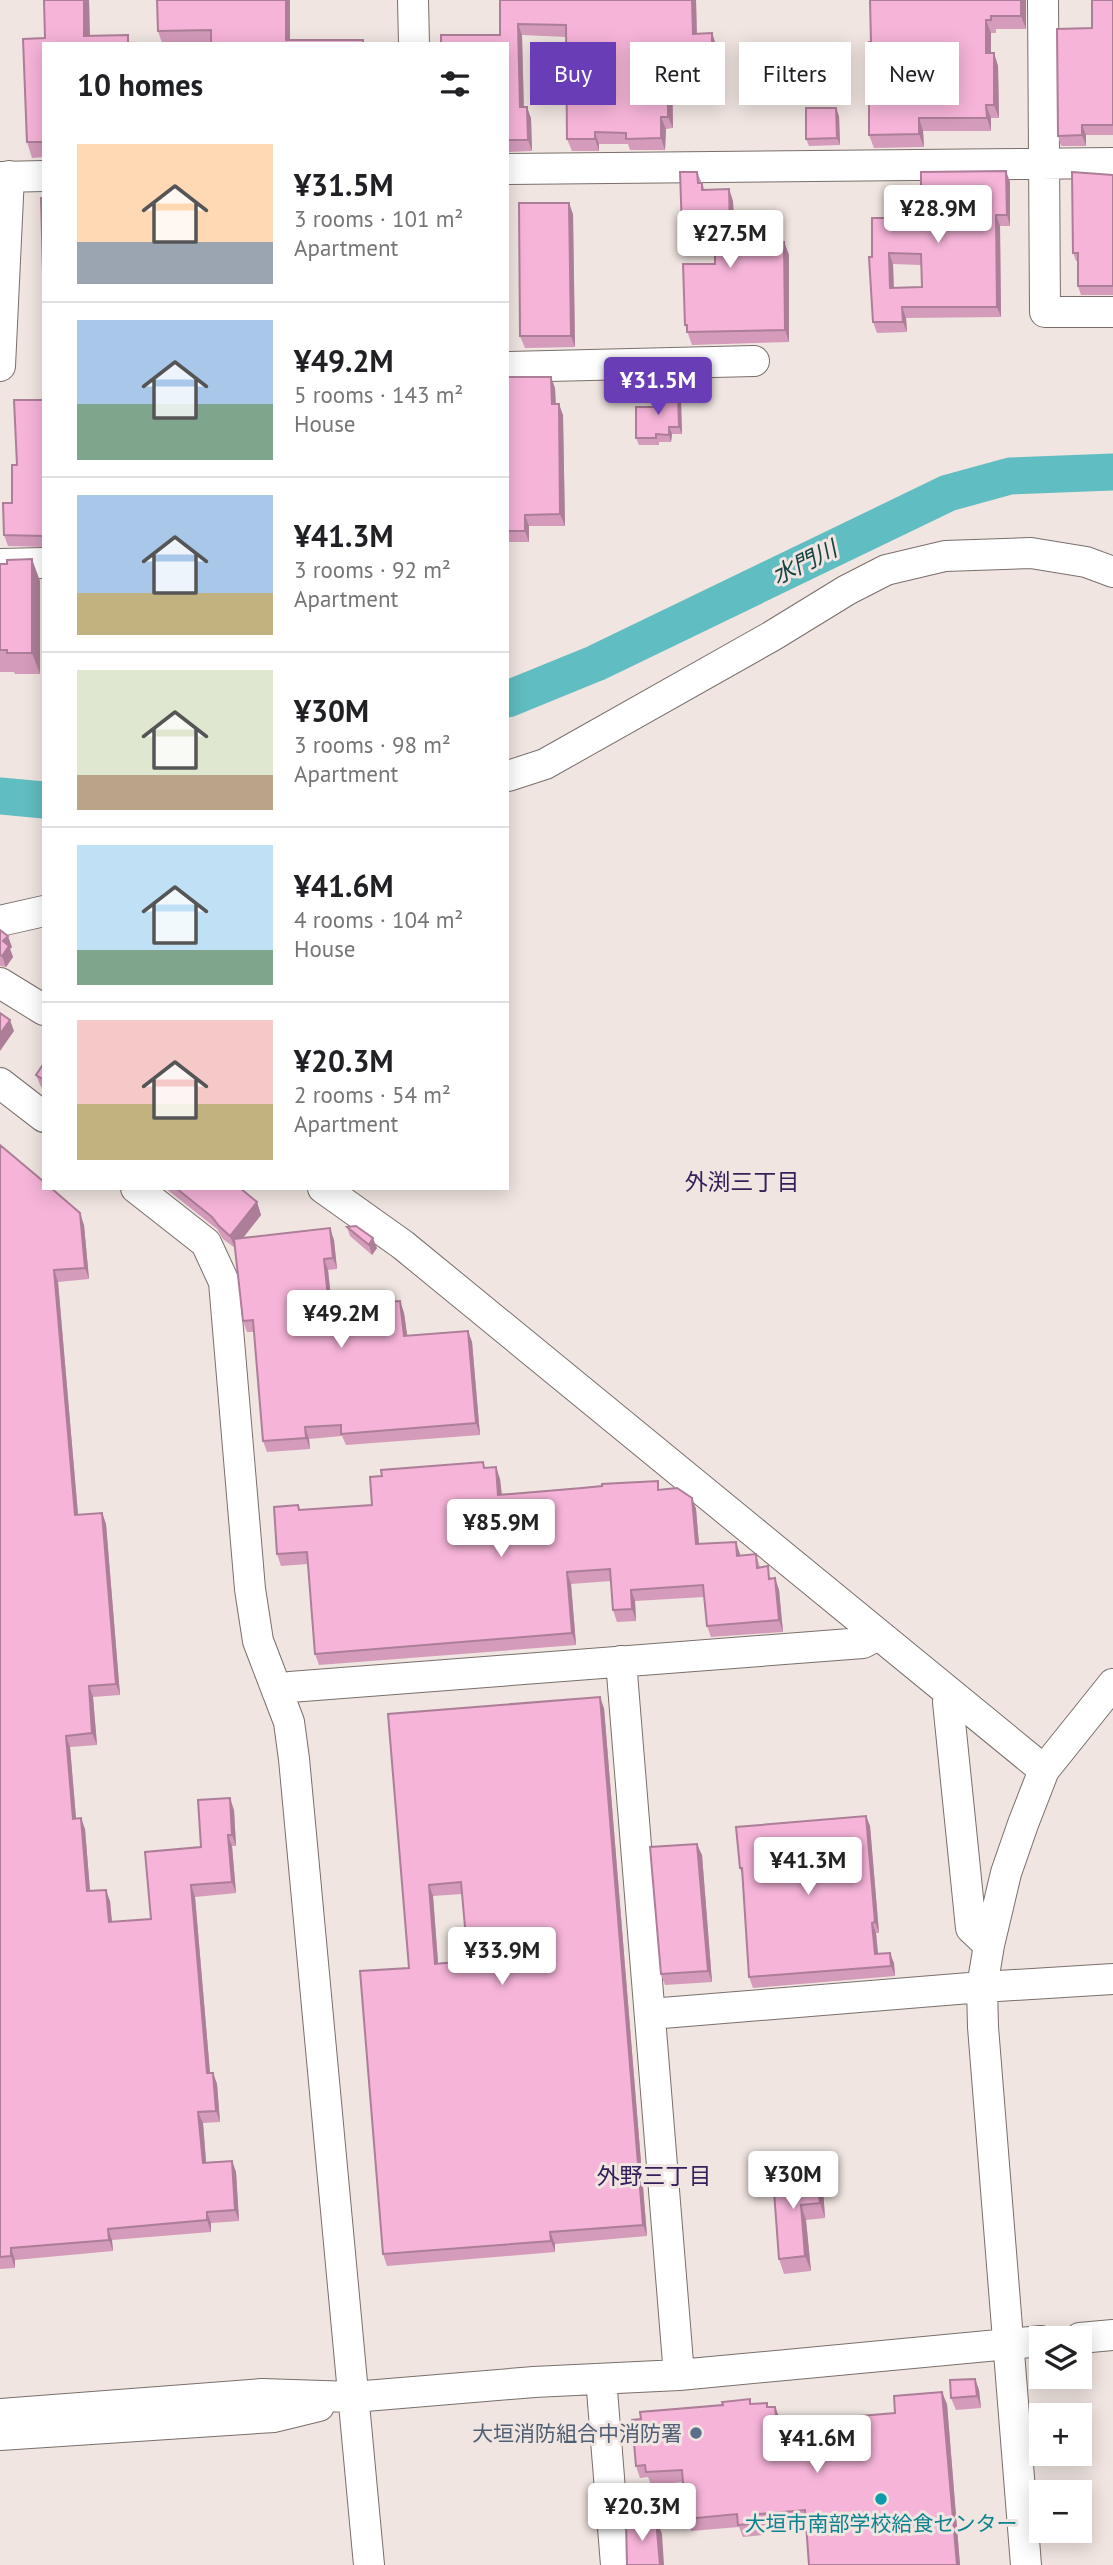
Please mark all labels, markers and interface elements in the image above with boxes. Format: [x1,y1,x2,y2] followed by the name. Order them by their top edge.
[530,42,616,105] chip: Buy
[630,42,725,105] chip: Rent
[739,42,851,105] chip: Filters
[865,42,959,105] chip: New
[77,65,203,104] text: 10 homes
[436,65,474,103] icon: filters
[294,165,393,204] text: ¥31.5M
[133,172,217,256] icon: home
[881,186,995,245] pin: ¥28.9M
[900,193,976,222] text: ¥28.9M
[294,204,463,233] text: 3 rooms · 101 m²
[673,210,787,270] pin: ¥27.5M
[693,218,767,247] text: ¥27.5M
[294,233,398,262] text: Apartment
[294,341,393,380] text: ¥49.2M
[133,348,217,432] icon: home
[601,358,715,417] pin: ¥31.5M
[620,365,696,394] text: ¥31.5M
[294,380,463,409] text: 5 rooms · 143 m²
[294,409,356,438] text: House
[294,516,393,555] text: ¥41.3M
[133,523,217,607] icon: home
[767,533,844,590] water label: 水門川
[294,555,451,584] text: 3 rooms · 92 m²
[294,584,398,613] text: Apartment
[294,691,369,730] text: ¥30M
[133,698,217,782] icon: home
[294,730,451,759] text: 3 rooms · 98 m²
[294,759,398,788] text: Apartment
[294,866,393,905] text: ¥41.6M
[133,873,217,957] icon: home
[294,905,463,934] text: 4 rooms · 104 m²
[294,934,356,963] text: House
[294,1041,393,1080] text: ¥20.3M
[133,1048,217,1132] icon: home
[294,1080,451,1109] text: 2 rooms · 54 m²
[294,1109,398,1138] text: Apartment
[685,1167,800,1196] district label: 外渕三丁目
[284,1290,398,1350] pin: ¥49.2M
[303,1298,379,1327] text: ¥49.2M
[444,1500,558,1559] pin: ¥85.9M
[463,1507,539,1536] text: ¥85.9M
[751,1838,865,1897] pin: ¥41.3M
[770,1845,846,1874] text: ¥41.3M
[445,1927,559,1987] pin: ¥33.9M
[464,1935,540,1964] text: ¥33.9M
[752,2152,834,2211] pin: ¥30M
[764,2159,822,2188] text: ¥30M
[597,2161,712,2190] district label: 外野三丁目
[1029,2326,1092,2543] map controls
[1029,2326,1092,2389] button: layers
[1029,2403,1092,2466] button: +
[760,2416,874,2475] pin: ¥41.6M
[472,2420,682,2447] place label: 大垣消防組合中消防署
[779,2423,855,2452] text: ¥41.6M
[688,2425,704,2441] marker: 大垣消防組合中消防署
[1029,2480,1092,2543] button: −
[585,2484,699,2543] pin: ¥20.3M
[604,2491,680,2520] text: ¥20.3M
[873,2491,889,2507] marker: 大垣市南部学校給食センター
[745,2510,1018,2537] place label: 大垣市南部学校給食センター

